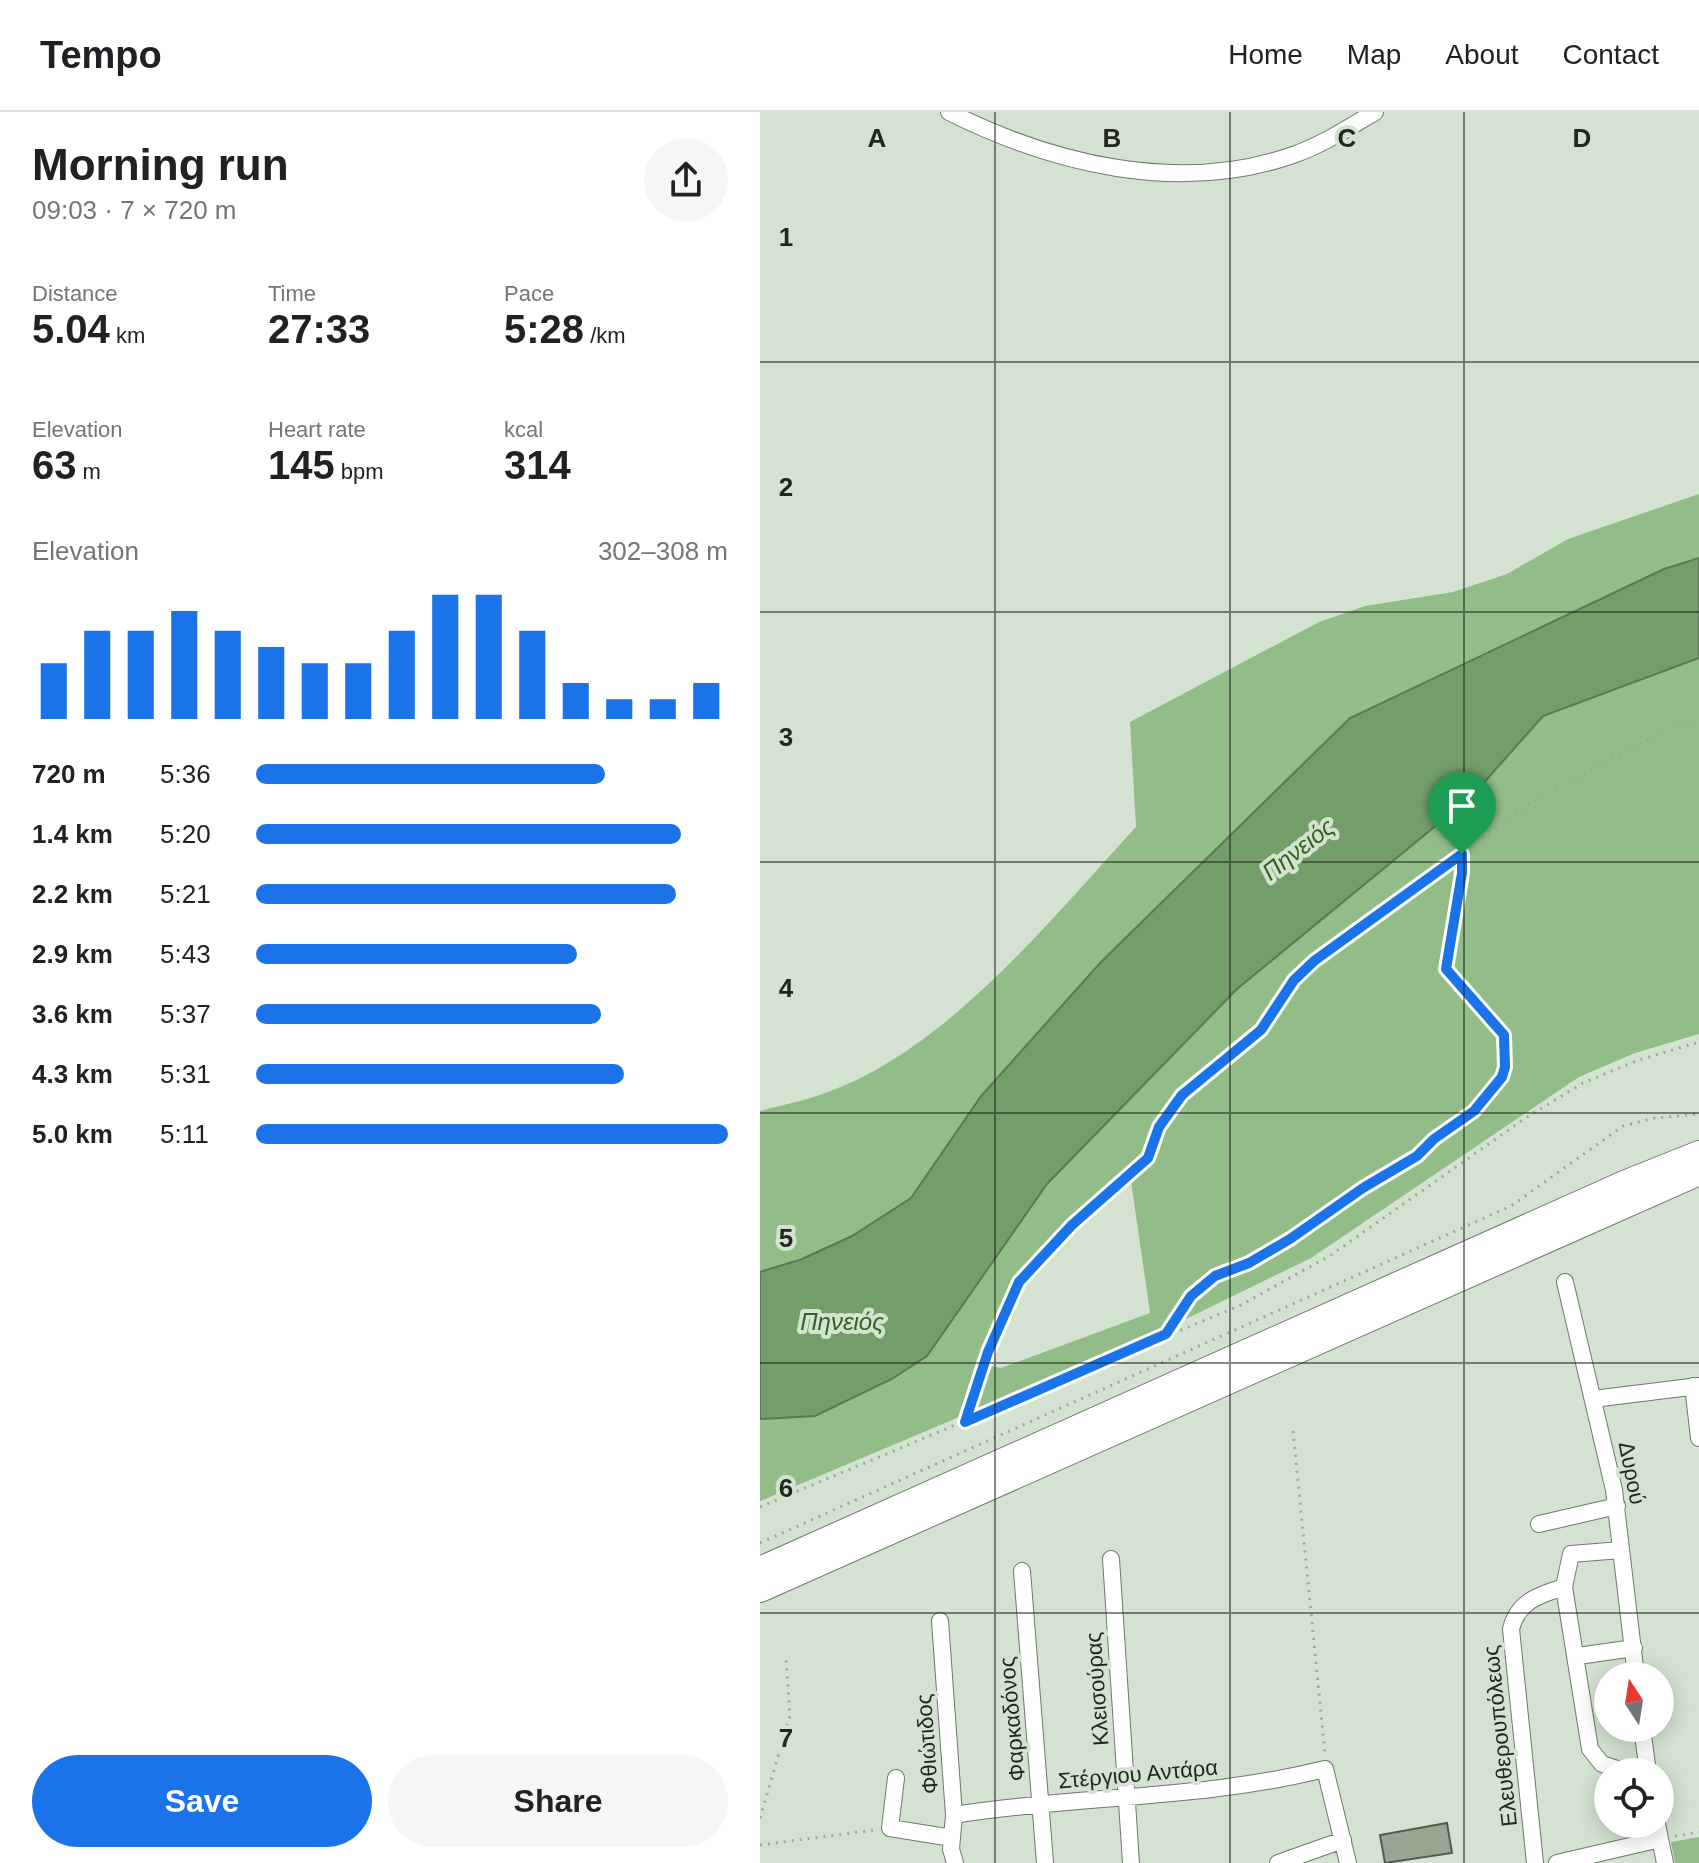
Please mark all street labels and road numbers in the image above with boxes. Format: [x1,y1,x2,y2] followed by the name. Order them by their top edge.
[1614,1439,1650,1507] street label: Δυρού
[1081,1631,1113,1747] street label: Κλεισούρας
[1478,1644,1522,1828] street label: Ελευθερουπόλεως
[994,1656,1030,1782] street label: Φαρκαδόνος
[911,1693,943,1795] street label: Φθιώτιδος
[1057,1755,1219,1793] street label: Στέργιου Αντάρα

